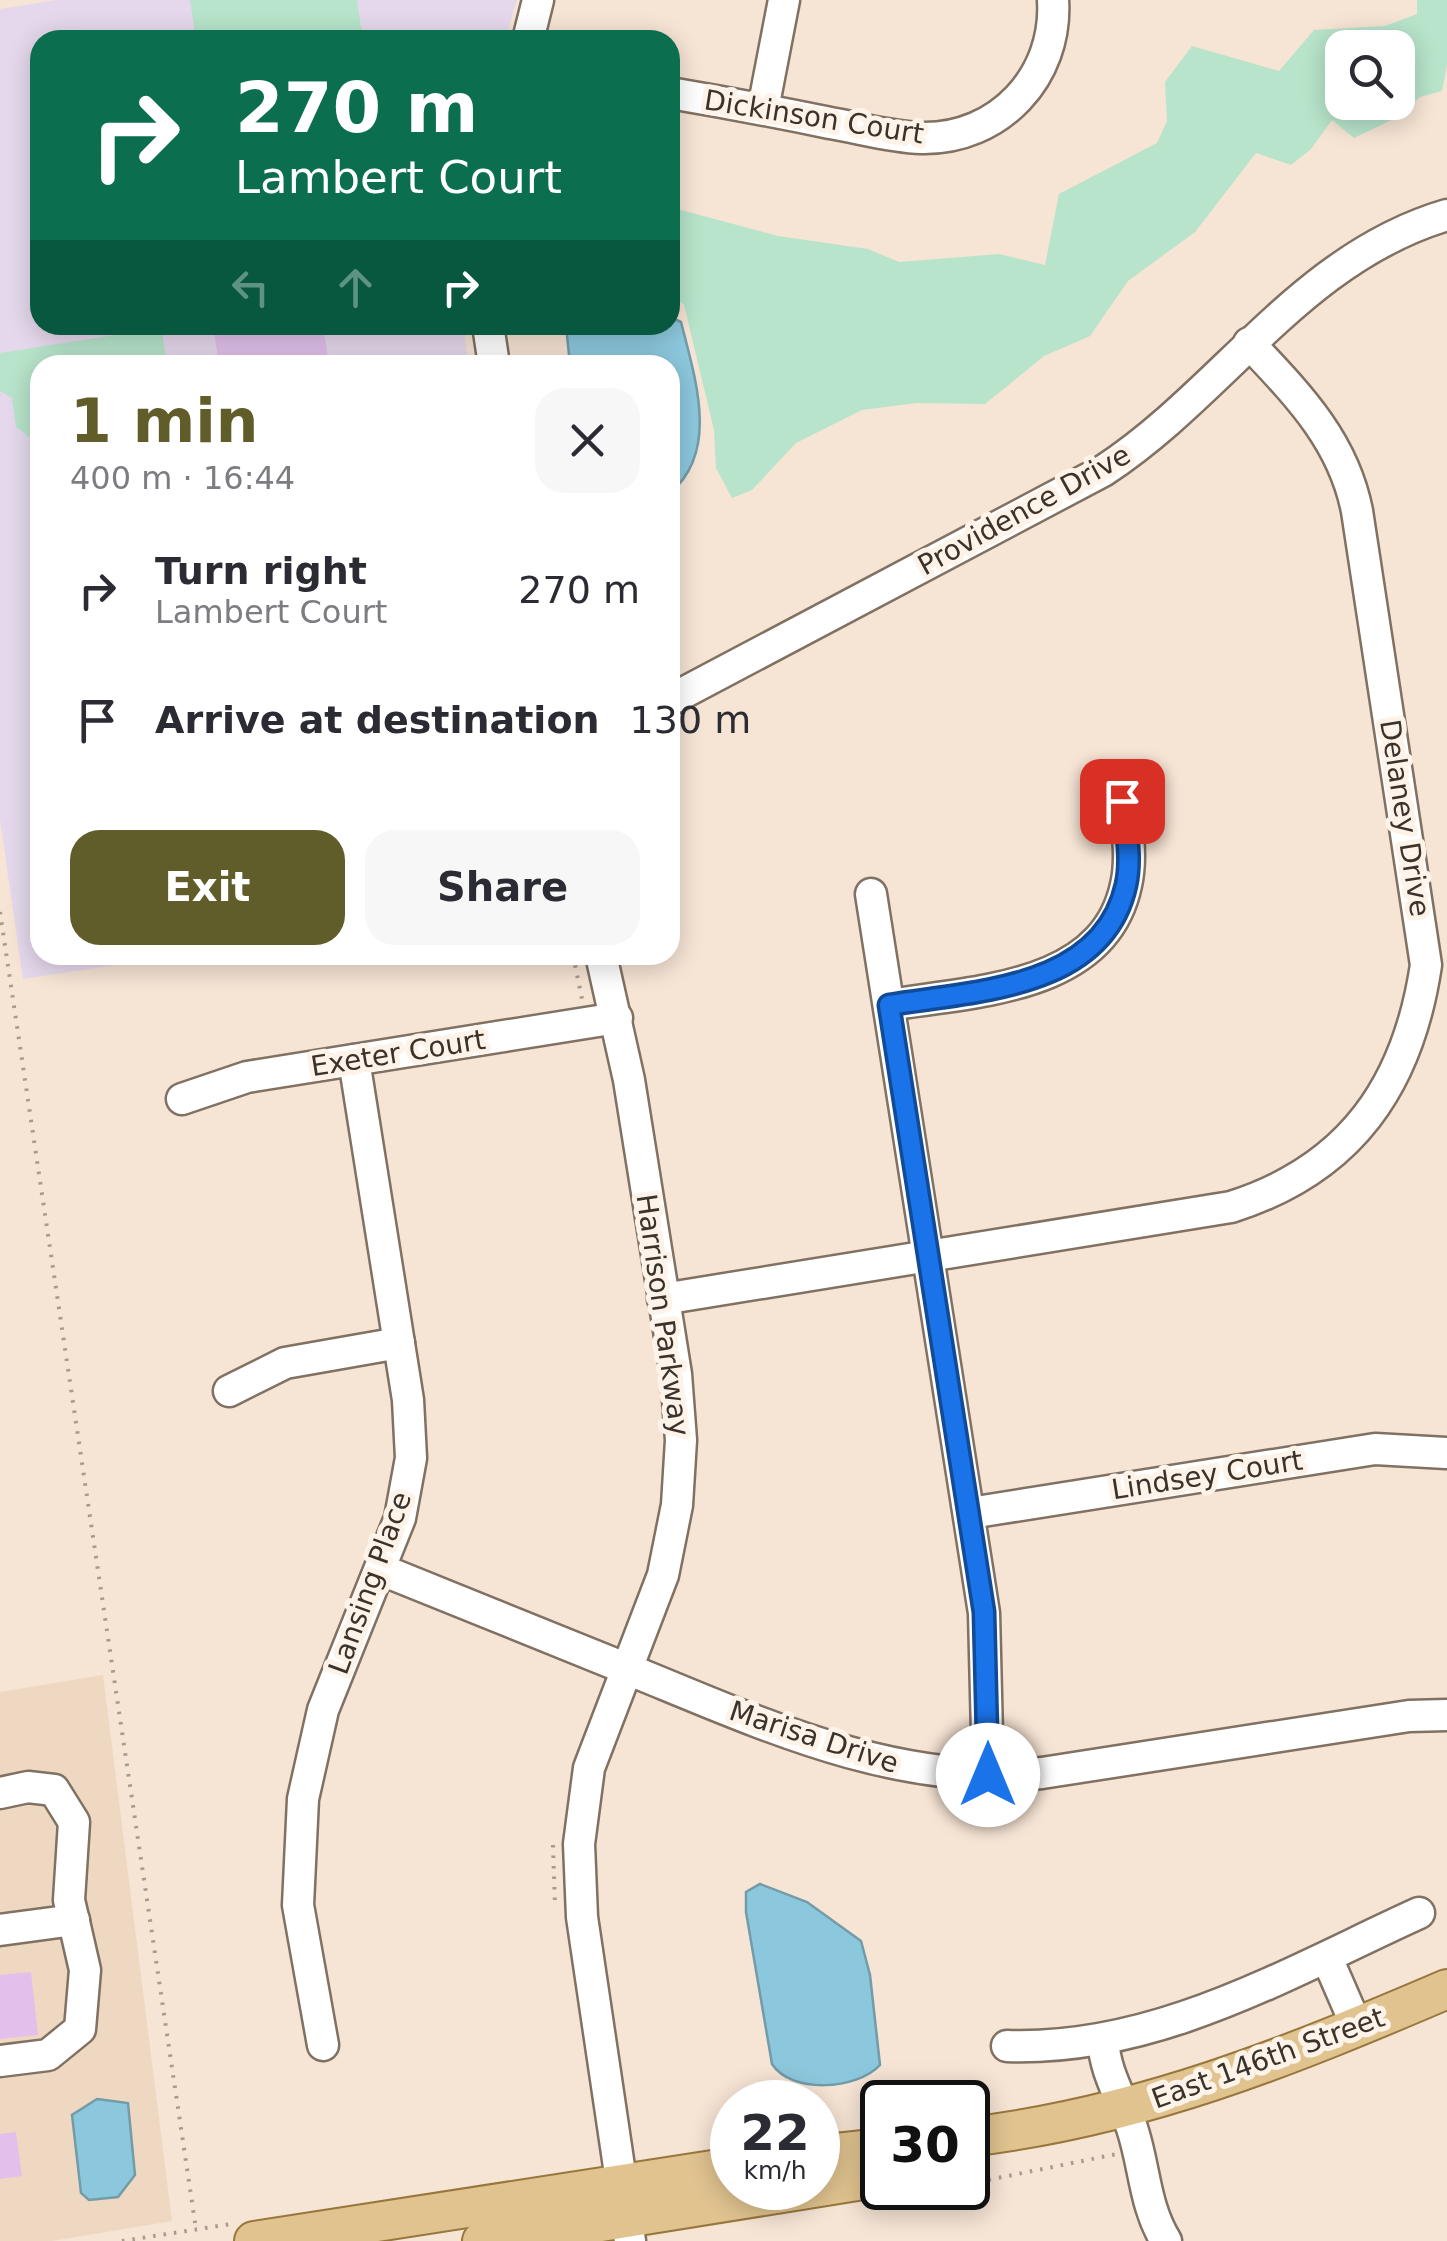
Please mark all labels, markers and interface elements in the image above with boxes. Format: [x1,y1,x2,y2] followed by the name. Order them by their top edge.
[1325,30,1415,120] map controls
[1325,30,1415,120] button: search
[235,67,478,149] text: 270 m
[70,70,200,200] icon: right
[702,83,926,151] street label: Dickinson Court
[235,151,562,204] text: Lambert Court
[223,260,278,315] icon: left
[328,260,383,315] icon: ahead
[433,260,488,315] icon: right
[70,386,258,456] text: 1 min
[535,388,640,493] button: close
[912,438,1136,582] street label: Providence Drive
[70,459,295,497] text: 400 m · 16:44
[155,549,367,593] text: Turn right
[70,563,125,618] icon: right
[518,568,640,612] text: 270 m
[155,593,387,631] text: Lambert Court
[70,693,125,748] icon: arrive
[155,698,600,742] text: Arrive at destination
[630,698,751,742] text: 130 m
[1373,717,1437,919] street label: Delaney Drive
[1080,759,1165,844] pin
[1095,774,1150,829] icon: arrive
[70,830,345,945] button: Exit
[365,830,640,945] button: Share
[308,1023,488,1083] street label: Exeter Court
[630,1192,696,1438] street label: Harrison Parkway
[1109,1444,1305,1506] street label: Lindsey Court
[322,1487,418,1679] street label: Lansing Place
[725,1694,903,1780] street label: Marisa Drive
[936,1723,1040,1827] position arrow
[1147,2001,1389,2115] street label: East 146th Street
[860,2080,990,2210] speed limit sign: 30
[740,2104,810,2162] text: 22
[743,2156,807,2185] text: km/h

